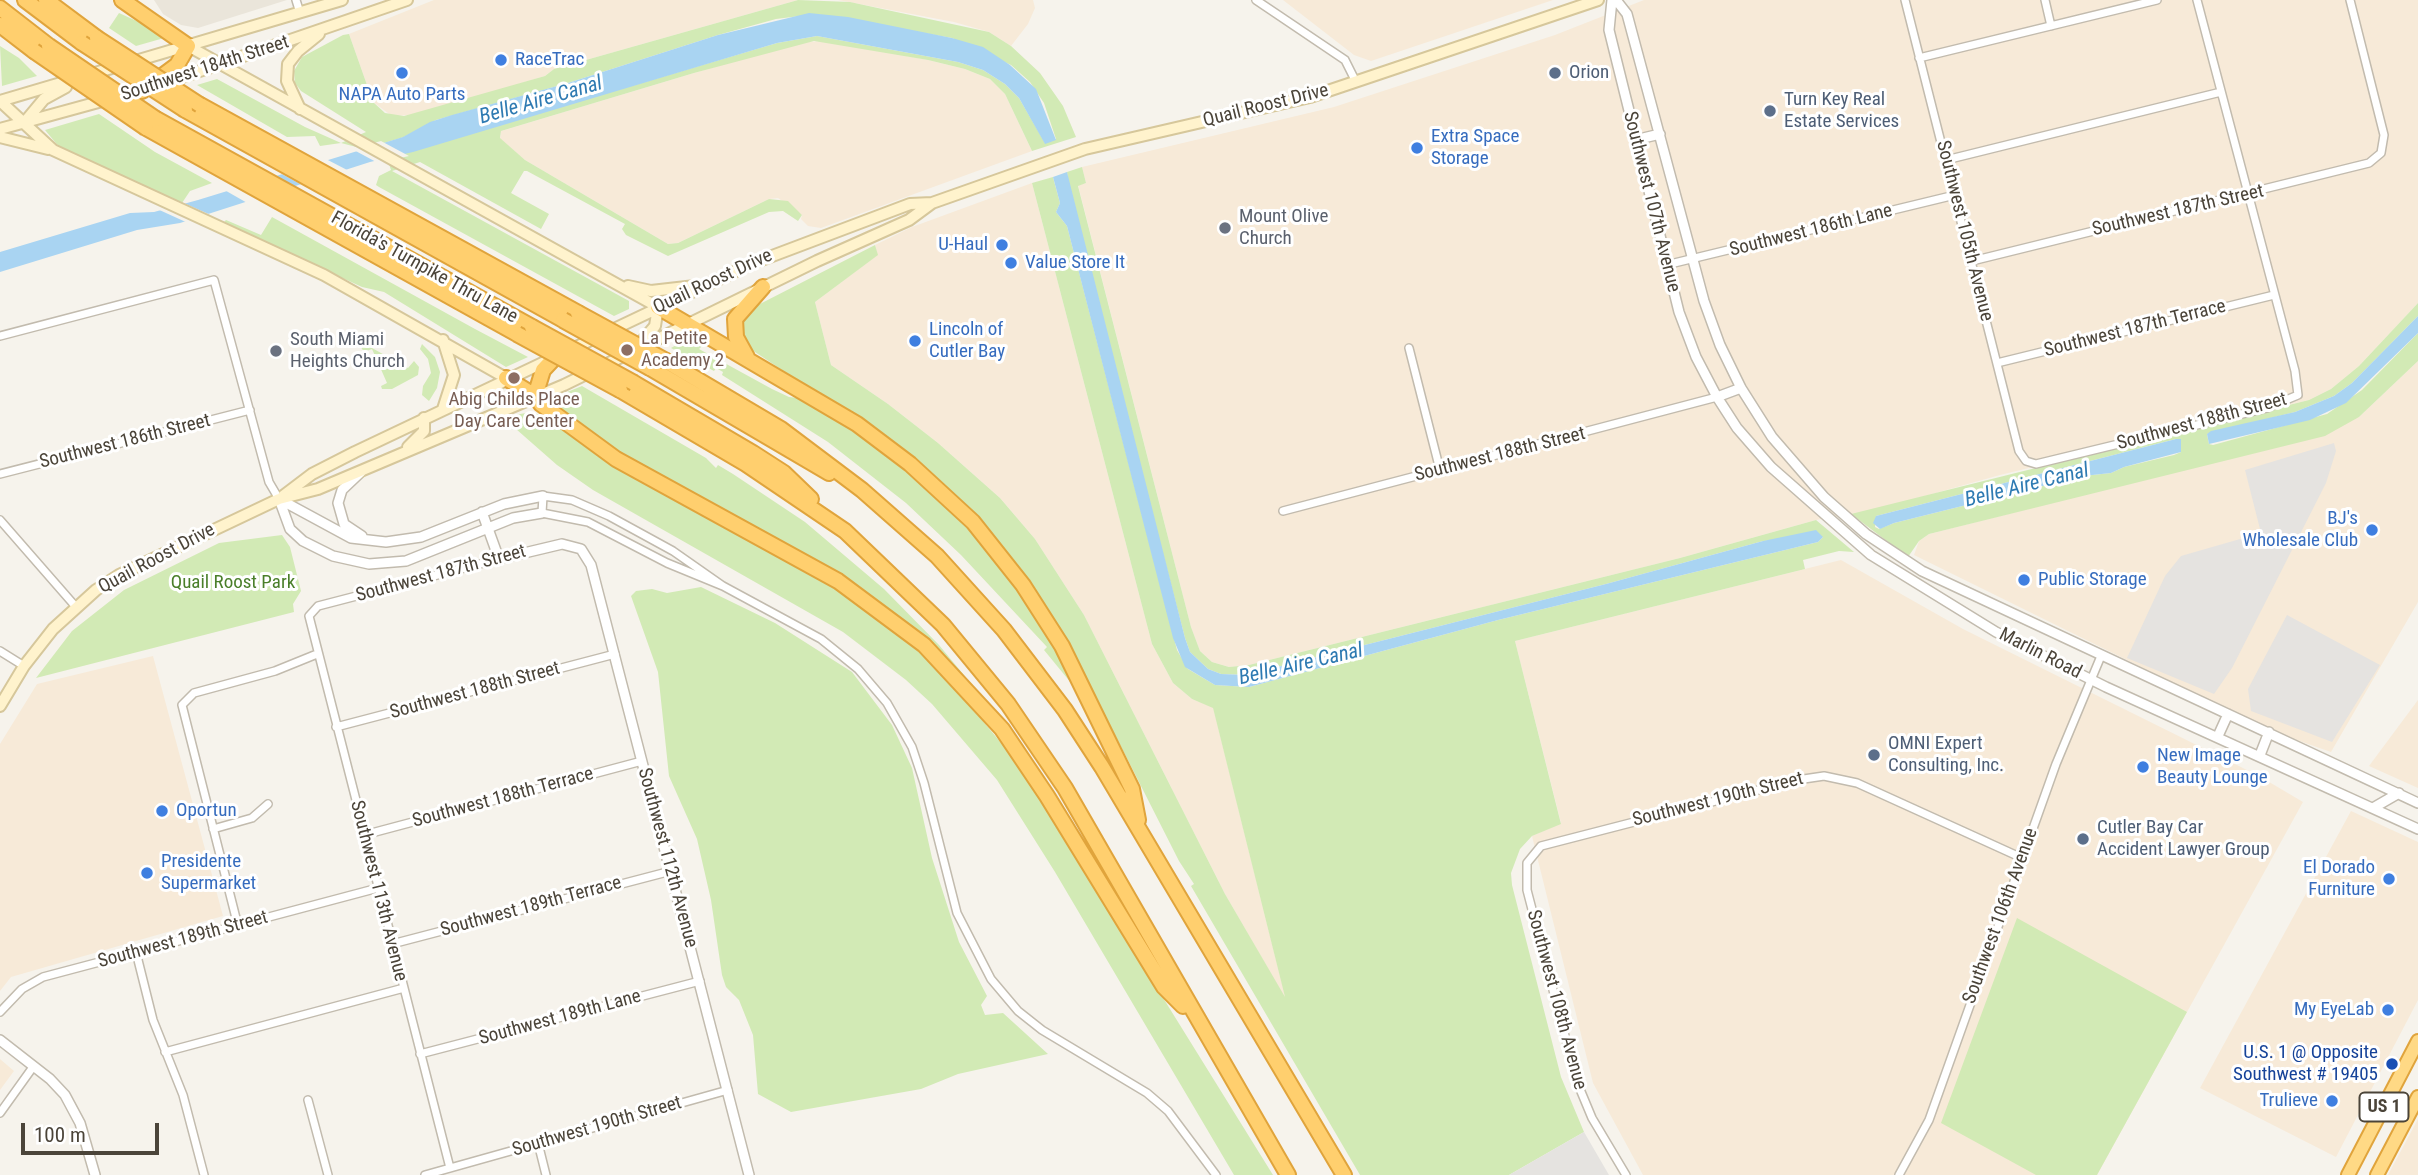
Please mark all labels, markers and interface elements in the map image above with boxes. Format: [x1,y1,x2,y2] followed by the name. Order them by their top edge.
[118,31,292,107] street label: Southwest 184th Street
[515,49,584,71] place label: RaceTrac
[493,52,509,68] marker: RaceTrac
[1569,62,1609,84] place label: Orion
[394,65,410,81] marker: NAPA Auto Parts
[1547,65,1563,81] marker: Orion
[477,71,605,131] water label: Belle Aire Canal
[1201,79,1331,133] street label: Quail Roost Drive
[339,84,465,106] place label: NAPA Auto Parts
[1784,89,1899,133] place label: Turn Key Real Estate Services
[1762,103,1778,119] marker: Turn Key Real Estate Services
[1618,109,1684,295] street label: Southwest 107th Avenue
[1431,126,1519,170] place label: Extra Space Storage
[1931,138,1997,324] street label: Southwest 105th Avenue
[1409,140,1425,156] marker: Extra Space Storage
[2090,180,2266,242] street label: Southwest 187th Street
[1727,200,1895,262] street label: Southwest 186th Lane
[1239,206,1328,250] place label: Mount Olive Church
[327,207,521,329] street label: Florida's Turnpike Thru Lane
[1217,220,1233,236] marker: Mount Olive Church
[938,234,988,256] place label: U-Haul
[994,237,1010,253] marker: U-Haul
[650,245,776,319] street label: Quail Roost Drive
[1025,252,1125,274] place label: Value Store It
[1003,255,1019,271] marker: Value Store It
[2042,295,2228,363] street label: Southwest 187th Terrace
[929,319,1005,363] place label: Lincoln of Cutler Bay
[641,328,724,372] place label: La Petite Academy 2
[290,329,405,373] place label: South Miami Heights Church
[907,333,923,349] marker: Lincoln of Cutler Bay
[619,342,635,358] marker: La Petite Academy 2
[268,343,284,359] marker: South Miami Heights Church
[506,370,522,386] marker: Abig Childs Place Day Care Center
[2114,388,2290,456] street label: Southwest 188th Street
[448,389,580,433] place label: Abig Childs Place Day Care Center
[37,410,213,474] street label: Southwest 186th Street
[1412,423,1588,487] street label: Southwest 188th Street
[1962,458,2092,514] water label: Belle Aire Canal
[2242,508,2358,552] place label: BJ's Wholesale Club
[95,519,219,599] street label: Quail Roost Drive
[2364,522,2380,538] marker: BJ's Wholesale Club
[353,540,529,608] street label: Southwest 187th Street
[2038,569,2147,591] place label: Public Storage
[171,572,295,594] park label: Quail Roost Park
[2016,572,2032,588] marker: Public Storage
[1995,623,2085,685] street label: Marlin Road
[1236,638,1366,692] water label: Belle Aire Canal
[387,657,563,725] street label: Southwest 188th Street
[1888,733,2004,777] place label: OMNI Expert Consulting, Inc.
[2157,745,2268,789] place label: New Image Beauty Lounge
[1866,747,1882,763] marker: OMNI Expert Consulting, Inc.
[2135,759,2151,775] marker: New Image Beauty Lounge
[410,763,596,833] street label: Southwest 188th Terrace
[632,766,702,950] street label: Southwest 112th Avenue
[1630,768,1806,832] street label: Southwest 190th Street
[345,798,411,984] street label: Southwest 113th Avenue
[176,800,237,822] place label: Oportun
[154,803,170,819] marker: Oportun
[2097,817,2270,861] place label: Cutler Bay Car Accident Lawyer Group
[1959,825,2043,1007] street label: Southwest 106th Avenue
[2075,831,2091,847] marker: Cutler Bay Car Accident Lawyer Group
[161,851,256,895] place label: Presidente Supermarket
[2303,857,2375,901] place label: El Dorado Furniture
[139,865,155,881] marker: Presidente Supermarket
[2381,871,2397,887] marker: El Dorado Furniture
[438,872,624,942] street label: Southwest 189th Terrace
[95,906,271,974] street label: Southwest 189th Street
[1521,908,1591,1092] street label: Southwest 108th Avenue
[476,985,644,1051] street label: Southwest 189th Lane
[2294,999,2374,1021] place label: My EyeLab
[2380,1002,2396,1018] marker: My EyeLab
[2233,1042,2378,1086] place label: U.S. 1 @ Opposite Southwest # 19405
[2384,1056,2400,1072] marker: U.S. 1 @ Opposite Southwest # 19405
[2259,1090,2318,1112] place label: Trulieve
[510,1092,684,1162] street label: Southwest 190th Street
[2360,1092,2408,1122] road number: US 1
[2324,1093,2340,1109] marker: Trulieve
[24,1108,163,1152] scale bar
[34,1123,86,1147] text: 100 m

